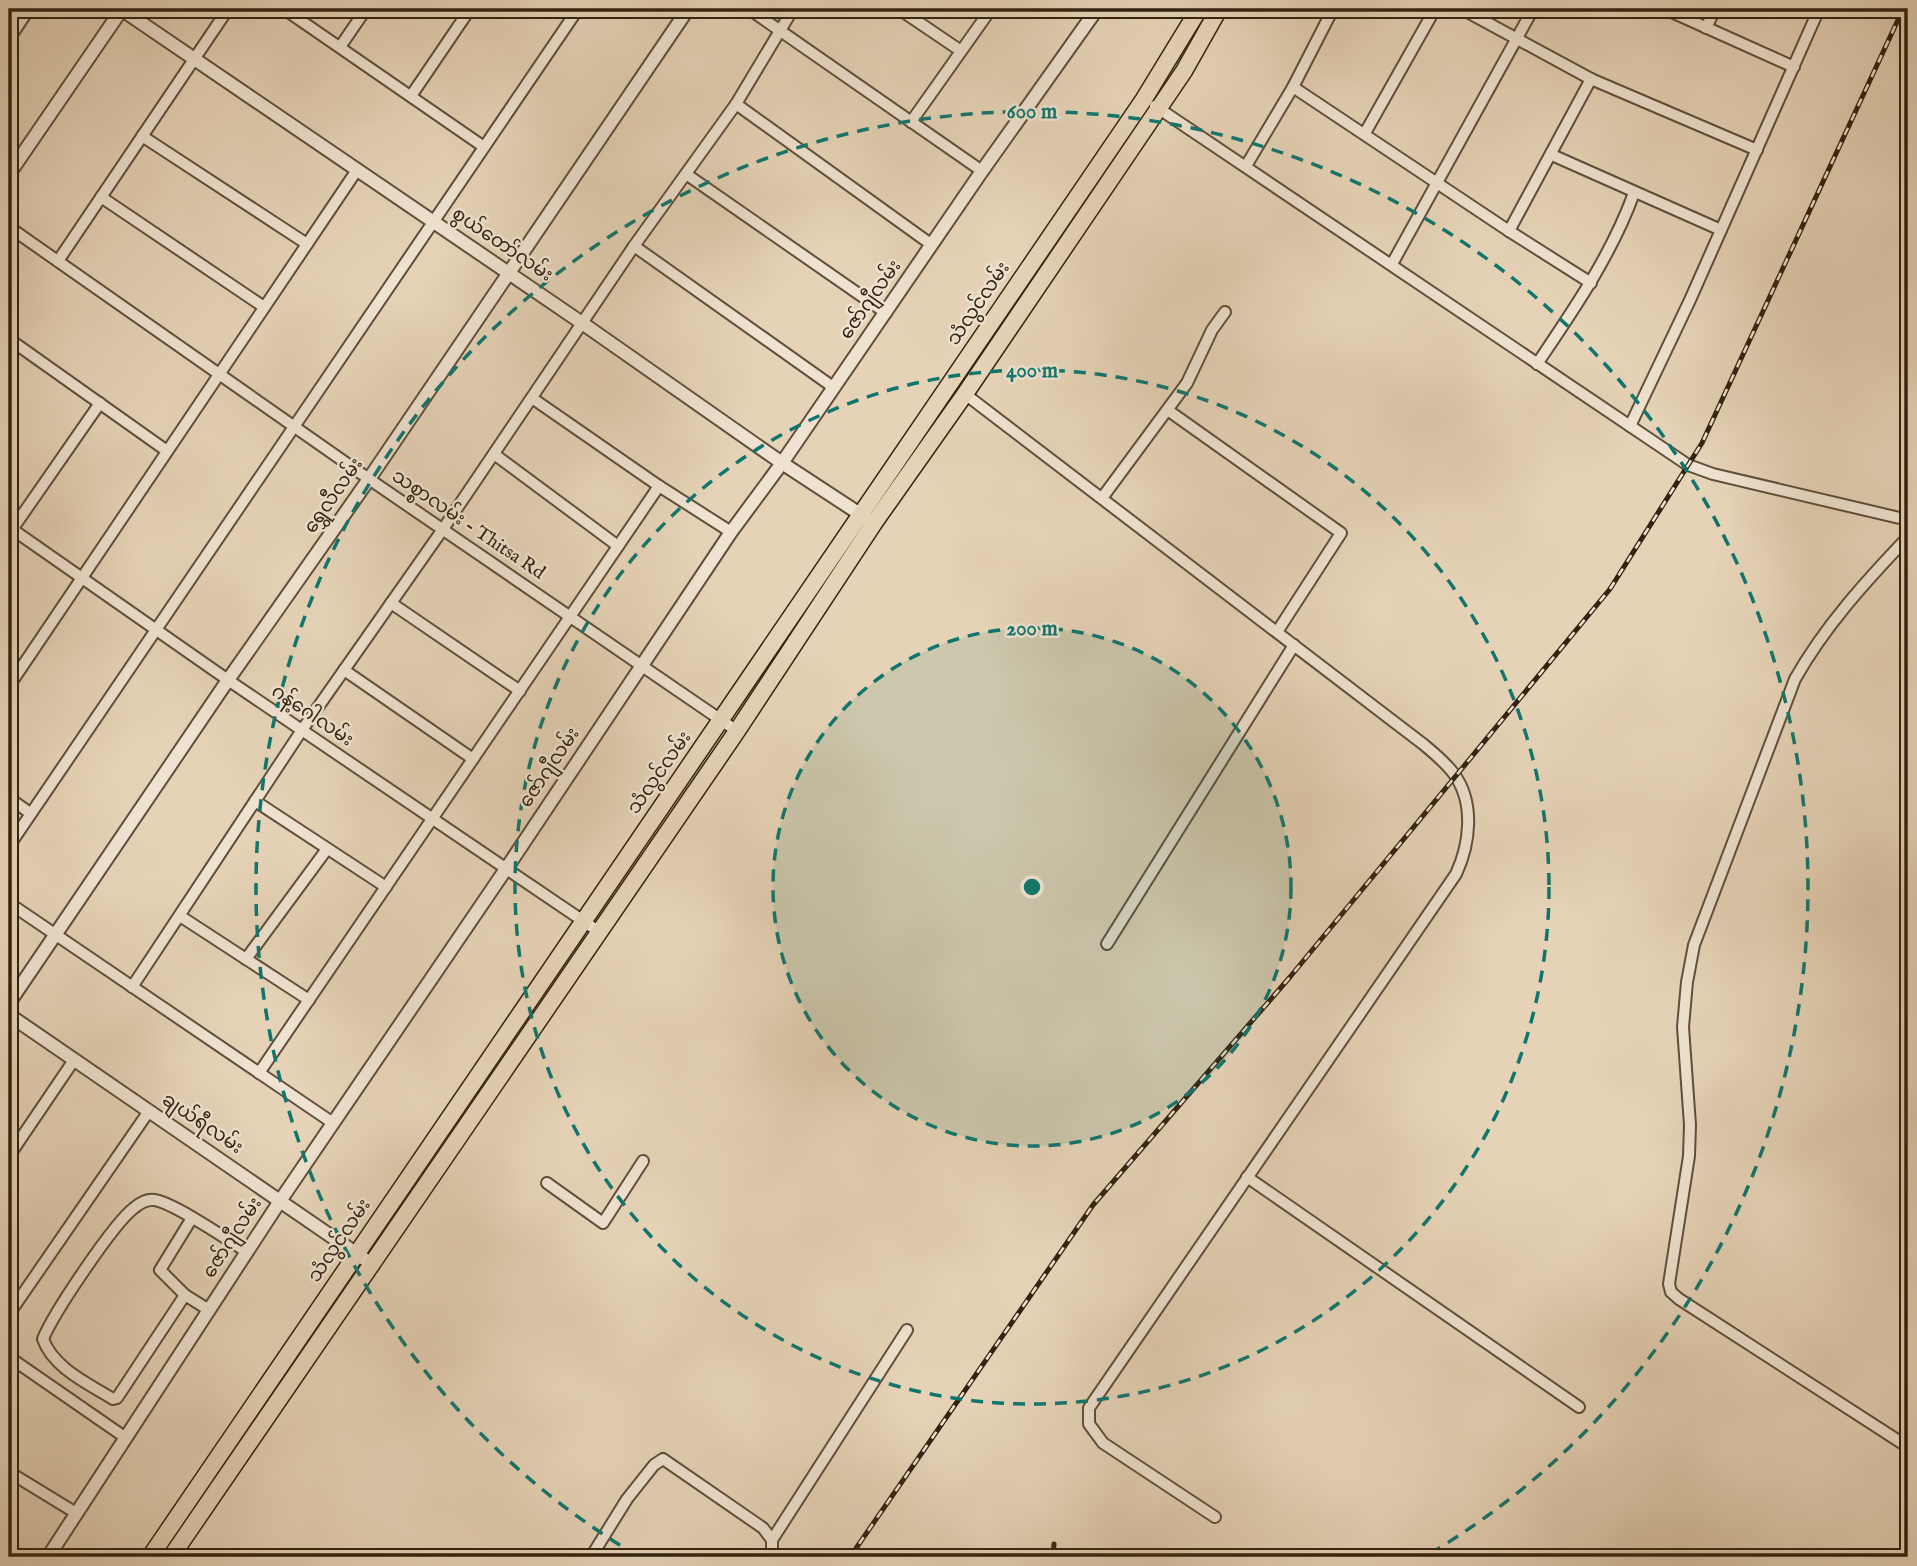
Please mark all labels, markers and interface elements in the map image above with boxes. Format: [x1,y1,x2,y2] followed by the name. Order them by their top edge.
[1007,99,1058,126] text: 600 m
[446,199,559,289] street label: စွယ်တော်လမ်း
[832,253,909,346] street label: ဇော်ဂျီလမ်း
[939,255,1017,352] street label: သံလွင်လမ်း
[1006,358,1059,385] text: 400 m
[296,451,370,540] street label: ရွှေလီလမ်း
[385,461,552,588] street label: သစ္စာလမ်း - Thitsa Rd
[1006,616,1058,643] text: 200 m
[265,676,360,754] street label: ဂန့်ဂေါလမ်း
[511,721,587,814] street label: ဇော်ဂျီလမ်း
[619,725,699,820] street label: သံလွင်လမ်း
[1020,875,1044,899] centre of rings
[156,1085,250,1162] street label: ချယ်ရီလမ်း
[195,1191,270,1284] street label: ဇော်ဂျီလမ်း
[300,1192,378,1289] street label: သံလွင်လမ်း

